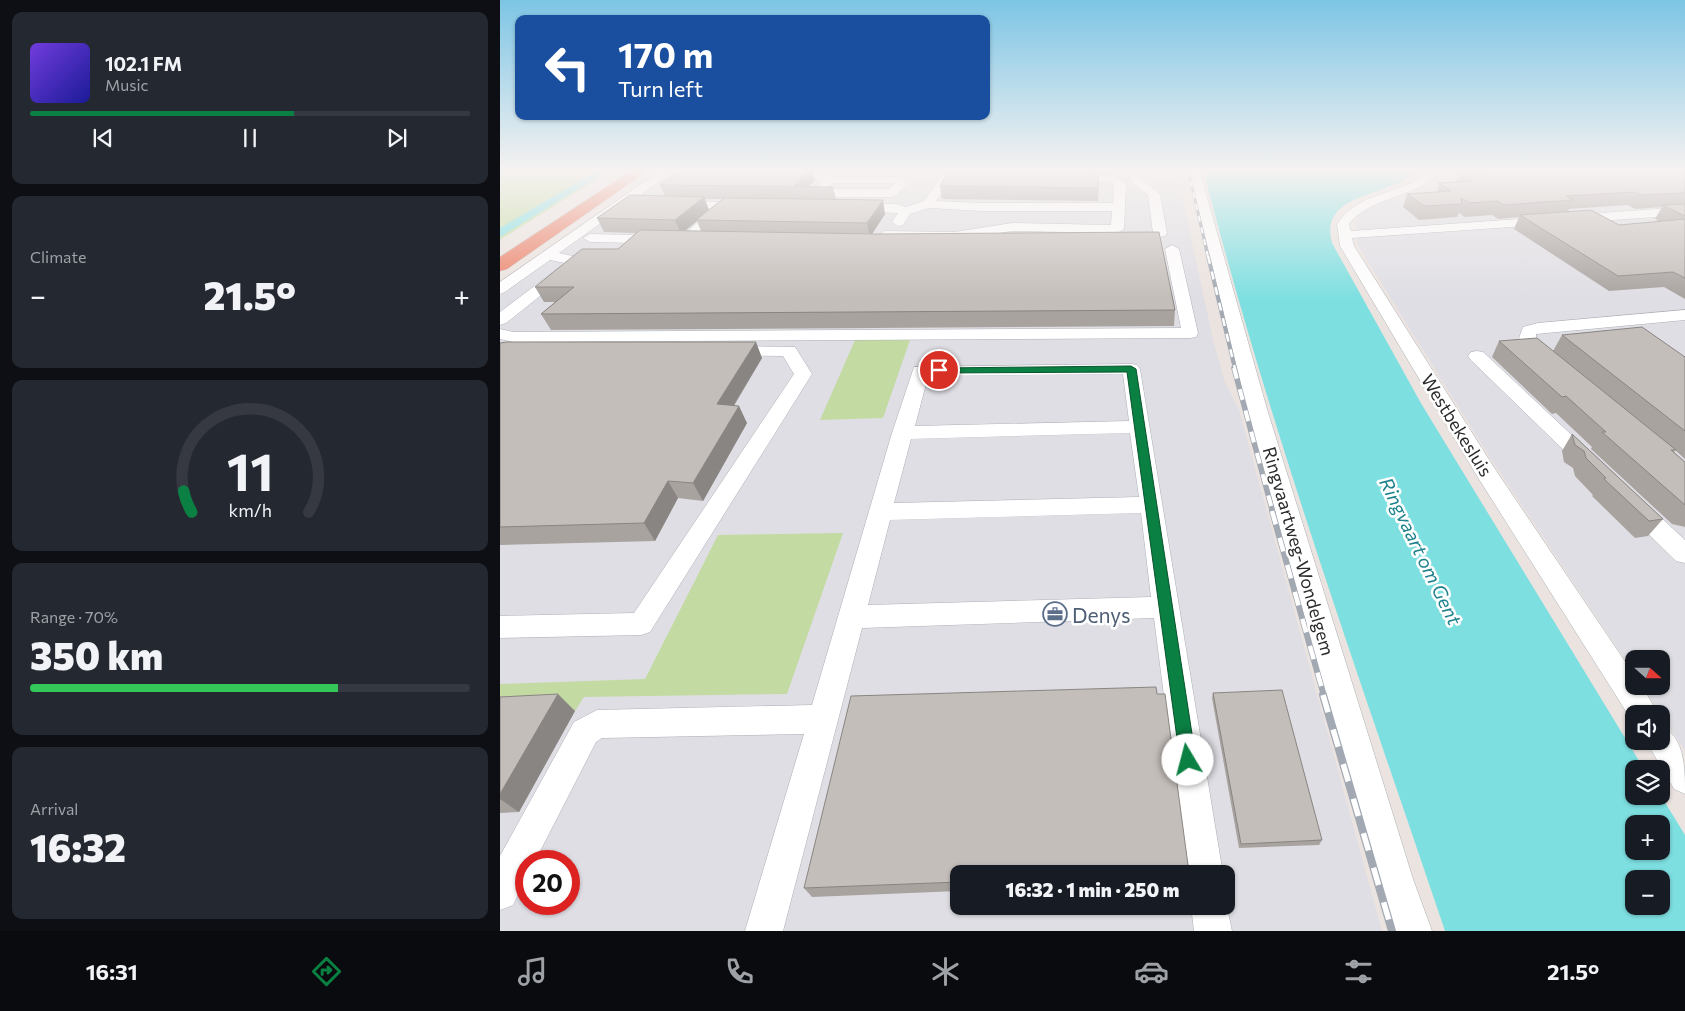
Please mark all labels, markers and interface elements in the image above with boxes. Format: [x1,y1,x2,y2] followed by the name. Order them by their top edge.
[618,32,713,75] text: 170 m
[535,35,600,100] icon: left
[105,52,182,75] text: 102.1 FM
[105,75,149,94] text: Music
[618,75,703,102] text: Turn left
[89,124,117,152] icon: previous
[236,124,264,152] icon: pause
[383,124,411,152] icon: next
[30,247,86,266] text: Climate
[203,271,296,318] text: 21.5°
[30,278,46,312] text: −
[454,278,470,312] text: +
[918,349,960,391] pin
[925,356,953,384] icon: arrive
[1417,370,1497,480] street label: Westbekesluis
[226,438,274,502] text: 11
[1259,444,1339,658] street label: Ringvaartweg-Wondelgem
[1375,473,1467,630] water label: Ringvaart om Gent
[228,499,272,521] text: km/h
[1042,601,1068,627] office icon: Denys
[1072,602,1131,627] place label: Denys
[30,607,118,626] text: Range · 70%
[30,631,163,678] text: 350 km
[1625,650,1670,695] north arrow
[1625,650,1670,915] map controls
[1625,705,1670,750] button: sound
[1161,733,1213,785] position arrow
[1625,760,1670,805] button: layers
[30,799,78,818] text: Arrival
[1625,815,1670,860] button: +
[30,823,126,870] text: 16:32
[515,850,580,915] speed limit sign: 20
[1625,870,1670,915] button: −
[1006,878,1179,901] text: 16:32 · 1 min · 250 m
[309,954,344,989] icon: directions
[515,954,550,989] icon: music
[722,954,757,989] icon: phone
[928,954,963,989] icon: climate
[1134,954,1169,989] icon: car
[1341,954,1376,989] icon: filters
[86,958,138,985] text: 16:31
[1547,958,1599,985] text: 21.5°

